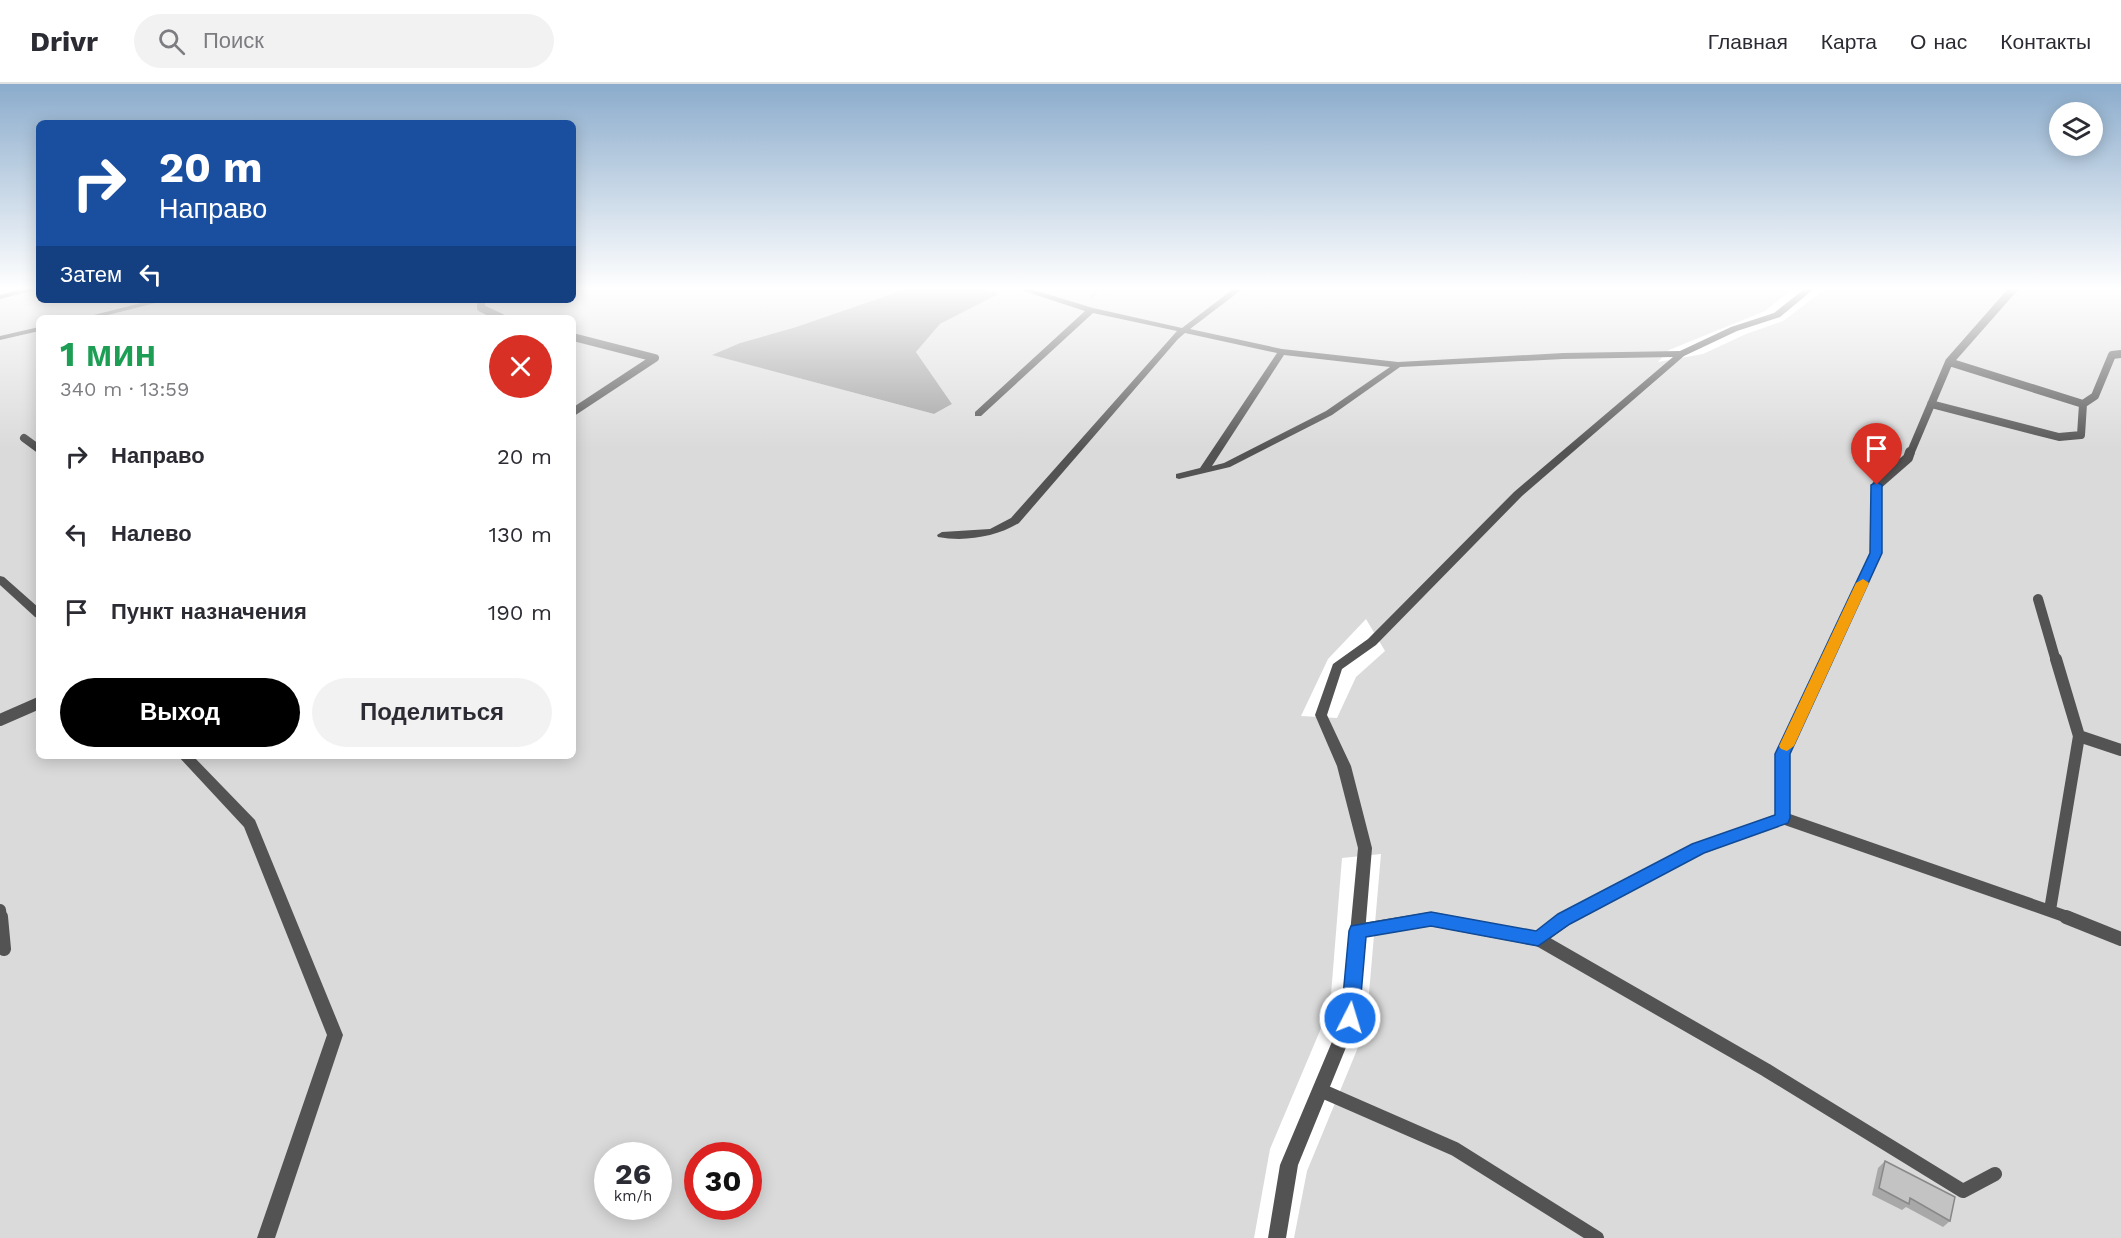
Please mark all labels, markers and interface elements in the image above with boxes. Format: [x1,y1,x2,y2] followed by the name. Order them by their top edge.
[134,14,554,68] search box
[30,25,98,58] text: Drivr
[155,25,188,58] icon: search
[203,28,264,53] text: Поиск
[1708,29,1788,54] text: Главная
[1821,29,1877,54] text: Карта
[1910,29,1967,54] text: О нас
[2000,29,2091,54] text: Контакты
[2049,102,2103,156] map controls
[2049,102,2103,156] button: layers
[159,143,263,192] text: 20 m
[60,144,138,222] icon: right
[159,193,267,225] text: Направо
[134,258,167,291] icon: left
[60,262,122,287] text: Затем
[60,333,156,375] text: 1 мин
[489,335,552,398] button: close
[60,377,189,401] text: 340 m · 13:59
[1851,423,1902,485] pin
[1860,432,1893,465] icon: arrive
[60,440,93,473] icon: right
[111,443,205,468] text: Направо
[497,444,552,469] text: 20 m
[60,518,93,551] icon: left
[111,521,192,546] text: Налево
[488,522,552,547] text: 130 m
[60,596,93,629] icon: arrive
[111,599,307,624] text: Пункт назначения
[488,600,552,625] text: 190 m
[60,678,300,747] button: Выход
[312,678,552,747] button: Поделиться
[1318,986,1382,1050] position arrow
[684,1142,762,1220] speed limit sign: 30
[615,1156,651,1191] text: 26
[614,1187,652,1205] text: km/h

